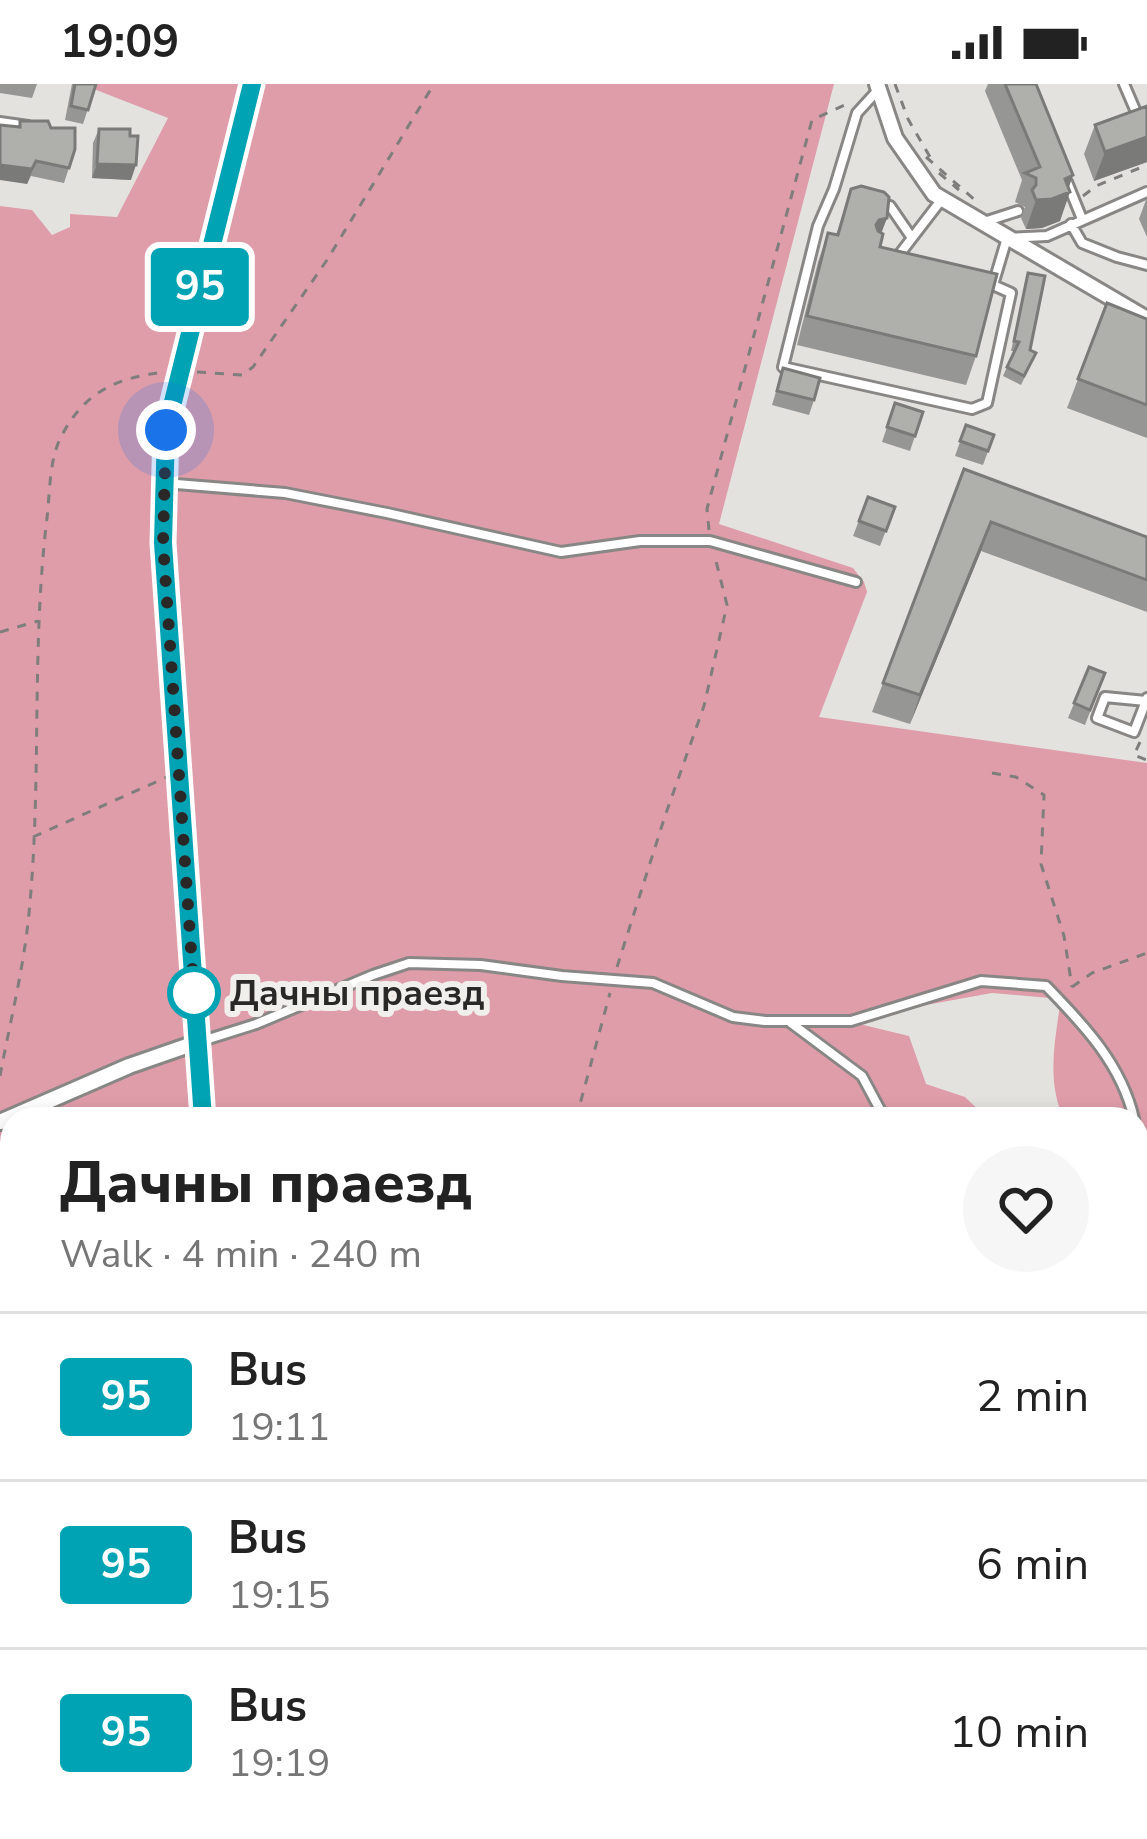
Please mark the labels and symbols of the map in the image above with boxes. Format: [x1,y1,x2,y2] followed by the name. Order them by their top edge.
[146,248,254,326] line badge: 95
[136,400,196,460] your location
[169,968,219,1018] marker: Дачны праезд
[230,969,485,1018] place label: Дачны праезд

